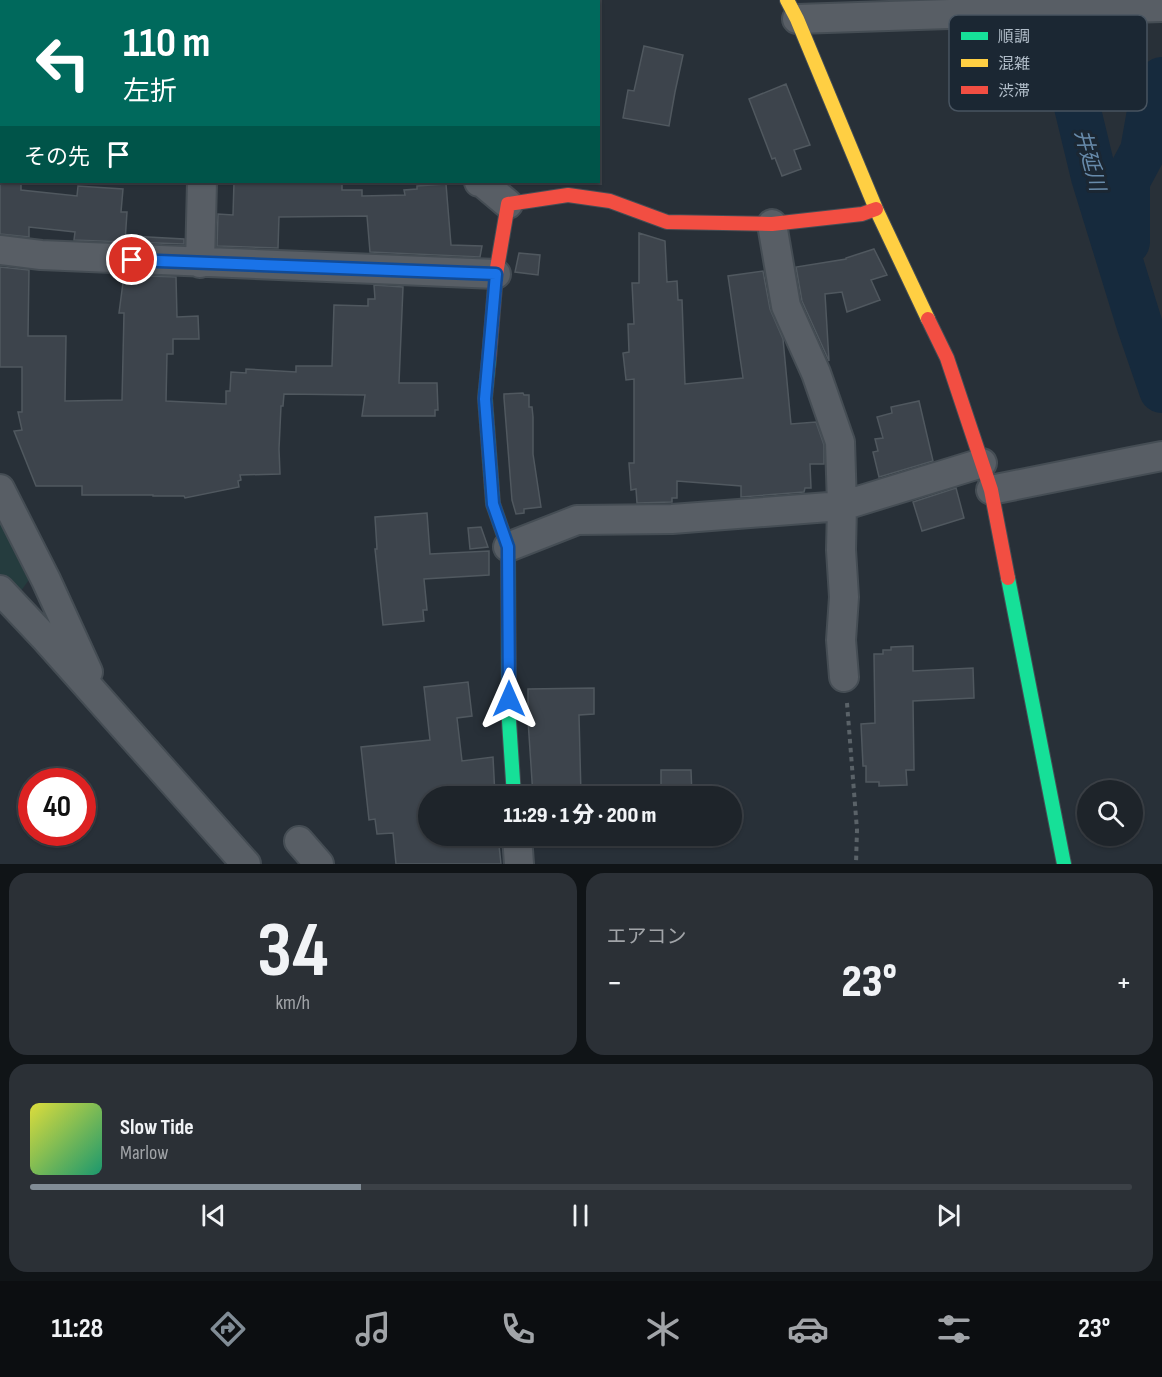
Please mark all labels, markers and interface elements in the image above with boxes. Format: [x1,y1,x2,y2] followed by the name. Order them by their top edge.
[949,15,1147,111] legend
[123,18,210,69] text: 110 m
[24,24,102,102] icon: left
[998,28,1030,47] text: 順調
[998,55,1030,74] text: 混雑
[123,76,177,108] text: 左折
[998,82,1030,101] text: 渋滞
[1069,126,1110,196] water label: 井延川
[102,138,135,171] icon: arrive
[24,144,90,171] text: その先
[106,234,157,285] pin
[115,243,148,276] icon: arrive
[477,667,541,731] position arrow
[18,768,96,846] speed limit sign: 40
[1077,780,1143,846] map controls
[1077,780,1143,846] button: search
[504,802,656,829] text: 11:29 · 1 分 · 200 m
[257,905,328,998] text: 34
[607,925,687,949] text: エアコン
[842,955,897,1010] text: 23°
[607,963,623,1003] text: −
[1116,963,1132,1003] text: +
[275,991,310,1015] text: km/h
[120,1114,194,1141] text: Slow Tide
[120,1141,168,1165] text: Marlow
[197,1199,230,1232] icon: previous
[564,1199,597,1232] icon: pause
[932,1199,965,1232] icon: next
[207,1308,249,1350] icon: directions
[352,1308,394,1350] icon: music
[497,1308,539,1350] icon: phone
[642,1308,684,1350] icon: climate
[787,1308,829,1350] icon: car
[933,1308,975,1350] icon: filters
[52,1313,103,1345] text: 11:28
[1078,1313,1110,1345] text: 23°

